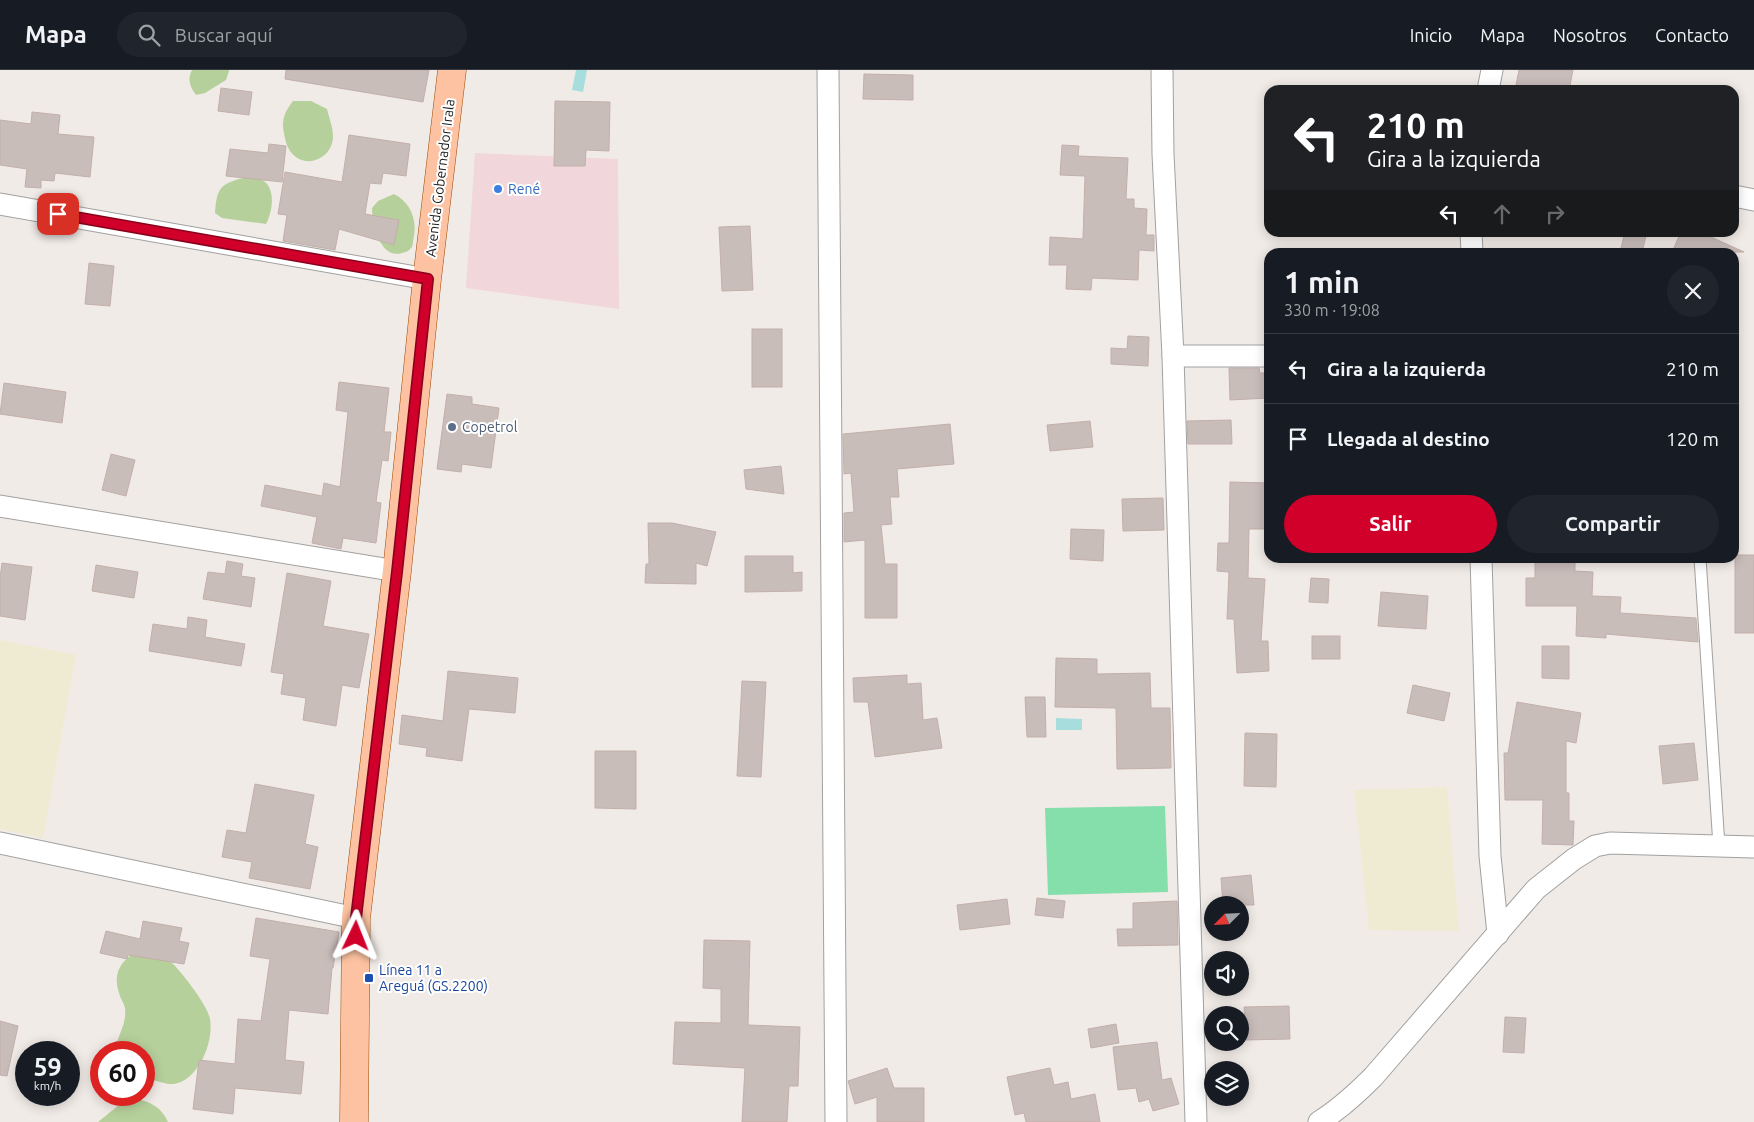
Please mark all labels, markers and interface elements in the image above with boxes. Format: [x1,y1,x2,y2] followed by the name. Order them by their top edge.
[117,12,467,57] search box
[25,21,87,48] text: Mapa
[135,21,163,49] icon: search
[175,24,272,46] text: Buscar aquí
[1410,25,1452,45] text: Inicio
[1480,25,1525,45] text: Mapa
[1553,25,1627,45] text: Nosotros
[1655,25,1729,45] text: Contacto
[422,98,458,258] street label: Avenida Gobernador Irala
[1284,105,1349,170] icon: left
[1367,105,1465,145] text: 210 m
[1367,146,1541,171] text: Gira a la izquierda
[508,181,540,197] place label: René
[492,183,504,195] marker: René
[37,193,79,235] pin
[44,200,72,228] icon: arrive
[1435,200,1463,228] icon: left
[1488,200,1516,228] icon: ahead
[1541,200,1569,228] icon: right
[1284,265,1360,299] text: 1 min
[1667,265,1719,317] button: close
[1284,301,1380,319] text: 330 m · 19:08
[1284,355,1312,383] icon: left
[1327,358,1486,380] text: Gira a la izquierda
[1666,358,1719,380] text: 210 m
[462,419,518,435] place label: Copetrol
[446,421,458,433] marker: Copetrol
[1284,425,1312,453] icon: arrive
[1327,428,1490,450] text: Llegada al destino
[1666,428,1719,450] text: 120 m
[1284,495,1497,553] button: Salir
[1507,495,1719,553] button: Compartir
[1204,896,1249,941] north arrow
[1204,896,1249,1106] map controls
[329,909,381,961] position arrow
[1204,951,1249,996] button: sound
[379,962,488,994] place label: Línea 11 a Areguá (GS.2200)
[363,972,375,984] marker: Línea 11 a Areguá (GS.2200)
[1204,1006,1249,1051] button: search
[90,1041,155,1106] speed limit sign: 60
[33,1053,62,1081] text: 59
[1204,1061,1249,1106] button: layers
[34,1079,61,1092] text: km/h

